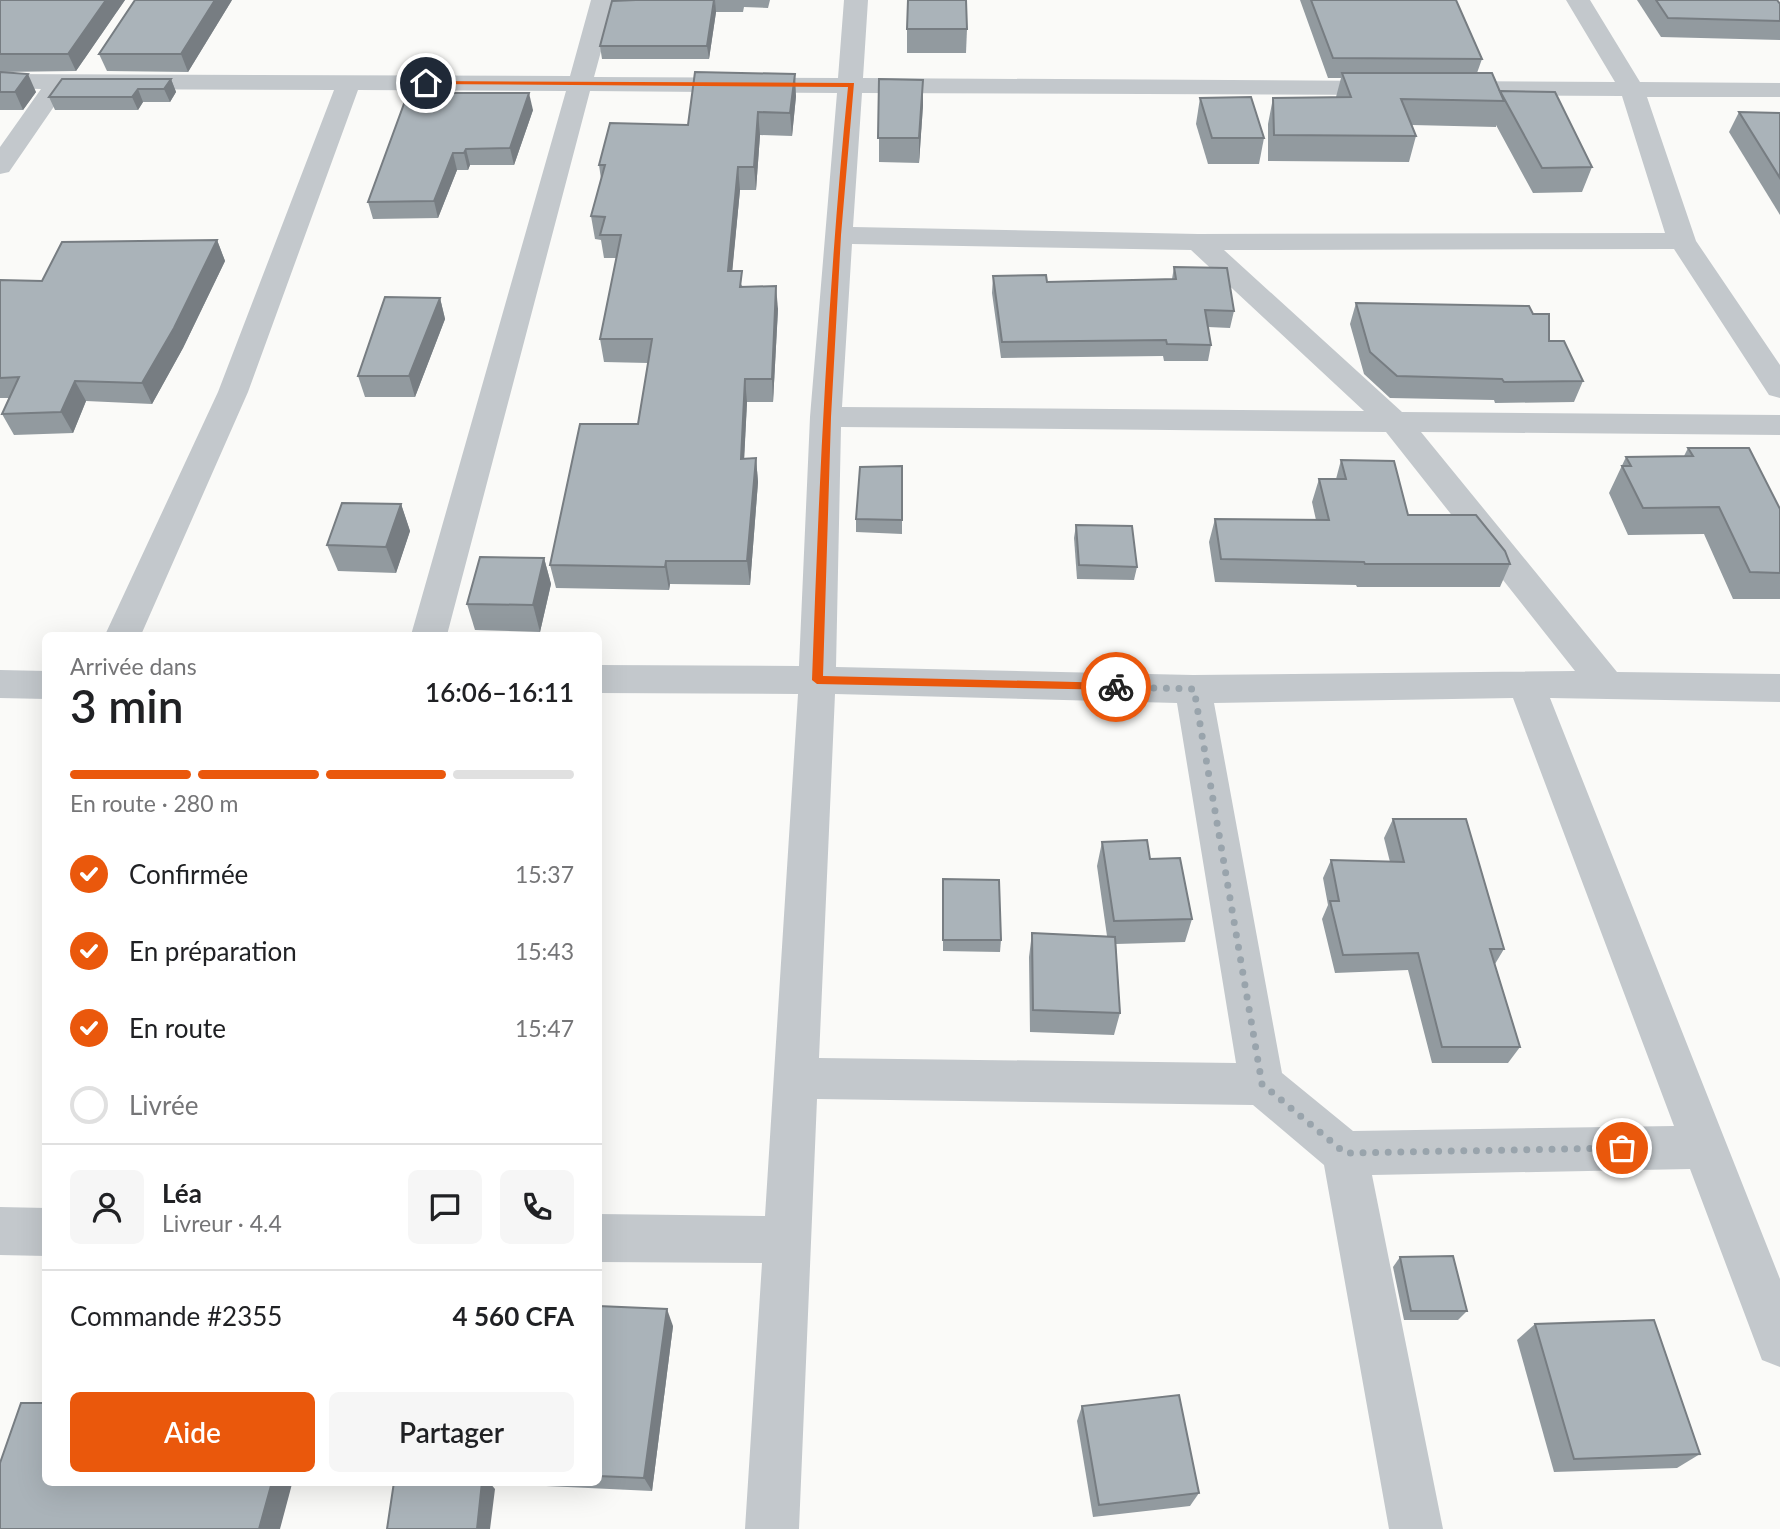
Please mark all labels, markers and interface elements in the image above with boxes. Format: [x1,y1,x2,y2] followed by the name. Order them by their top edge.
[396,53,456,113] pin
[407,64,445,102] icon: home
[70,652,197,680] text: Arrivée dans
[1081,652,1151,722] courier
[1097,668,1135,706] icon: bike
[425,676,574,708] text: 16:06–16:11
[70,678,184,733] text: 3 min
[70,789,238,817] text: En route · 280 m
[70,855,108,893] icon: check
[129,858,248,890] text: Confirmée
[515,860,574,888] text: 15:37
[70,932,108,970] icon: check
[129,935,297,967] text: En préparation
[515,937,574,965] text: 15:43
[70,1009,108,1047] icon: check
[129,1012,226,1044] text: En route
[515,1014,574,1042] text: 15:47
[129,1089,198,1121] text: Livrée
[1592,1118,1652,1178] pin
[1603,1129,1641,1167] icon: bag
[70,1170,144,1244] button: person
[408,1170,482,1244] button: chat
[500,1170,574,1244] button: phone
[162,1177,202,1209] text: Léa
[162,1209,282,1237] text: Livreur · 4.4
[70,1300,282,1332] text: Commande #2355
[453,1300,574,1332] text: 4 560 CFA
[70,1392,315,1472] button: Aide
[329,1392,574,1472] button: Partager

